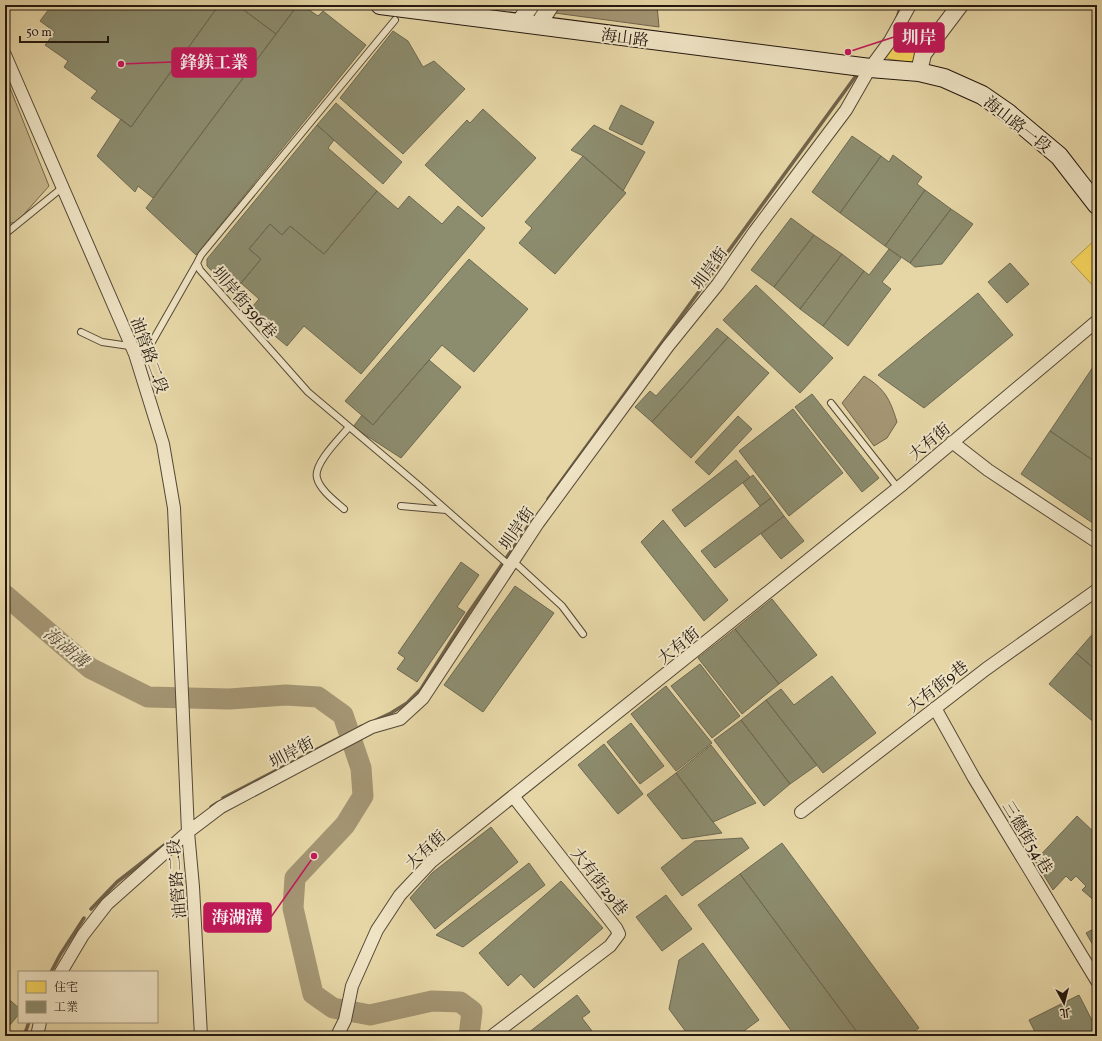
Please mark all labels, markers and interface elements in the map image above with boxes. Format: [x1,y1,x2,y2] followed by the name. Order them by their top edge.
[20,18,108,44] scale bar
[894,23,944,52] callout: 圳岸
[26,25,52,41] text: 50 m
[600,25,650,53] street label: 海山路
[902,27,936,50] text: 圳岸
[172,48,256,77] callout: 鋒鎂工業
[180,52,248,75] text: 鋒鎂工業
[978,92,1055,159] street label: 海山路一段
[688,243,734,295] street label: 圳岸街
[206,263,281,344] street label: 圳岸街396巷
[124,314,172,397] street label: 油管路二段
[905,419,956,466] street label: 大有街
[495,503,540,555] street label: 圳岸街
[38,623,94,675] water label: 海湖溝
[654,623,705,670] street label: 大有街
[903,657,973,719] street label: 大有街9巷
[266,733,318,775] street label: 圳岸街
[996,798,1057,879] street label: 三德街54巷
[401,826,451,875] street label: 大有街
[164,838,192,920] street label: 油管路二段
[565,844,632,921] street label: 大有街29巷
[204,903,271,932] callout: 海湖溝
[212,907,263,930] text: 海湖溝
[18,971,158,1023] legend
[54,980,78,996] text: 住宅
[1044,983,1084,1023] north arrow
[54,1000,78,1016] text: 工業
[1059,1003,1071,1020] text: 北

